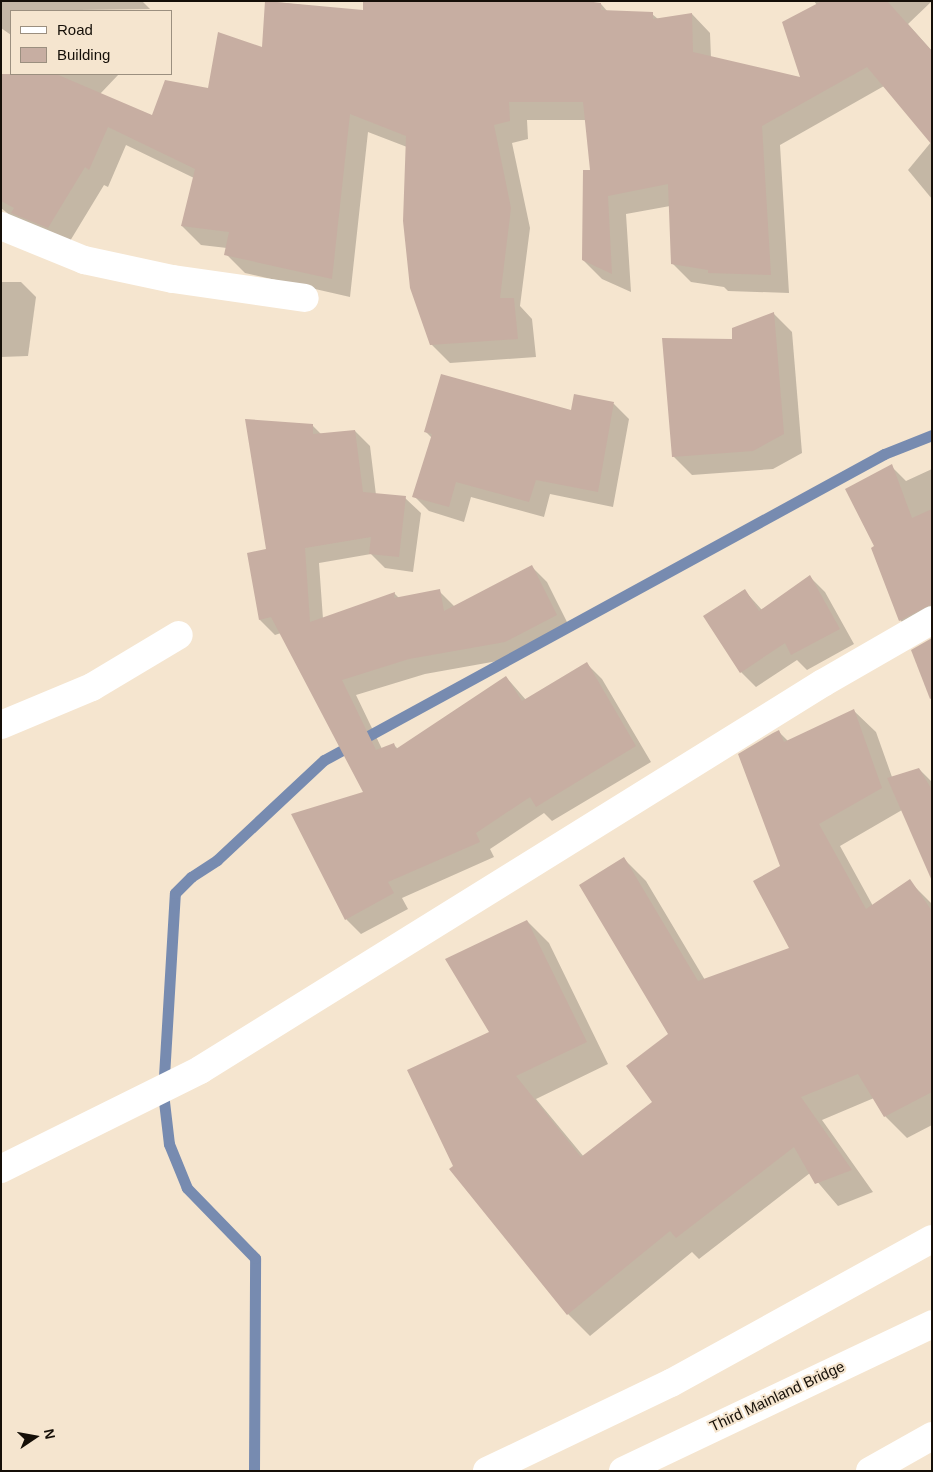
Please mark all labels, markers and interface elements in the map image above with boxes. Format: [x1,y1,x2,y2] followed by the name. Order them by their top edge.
[10,10,172,75] legend
[57,21,93,38] text: Road
[57,46,110,63] text: Building
[707,1357,847,1435] street label: Third Mainland Bridge
[10,1412,60,1462] north arrow
[41,1427,59,1440] text: N

